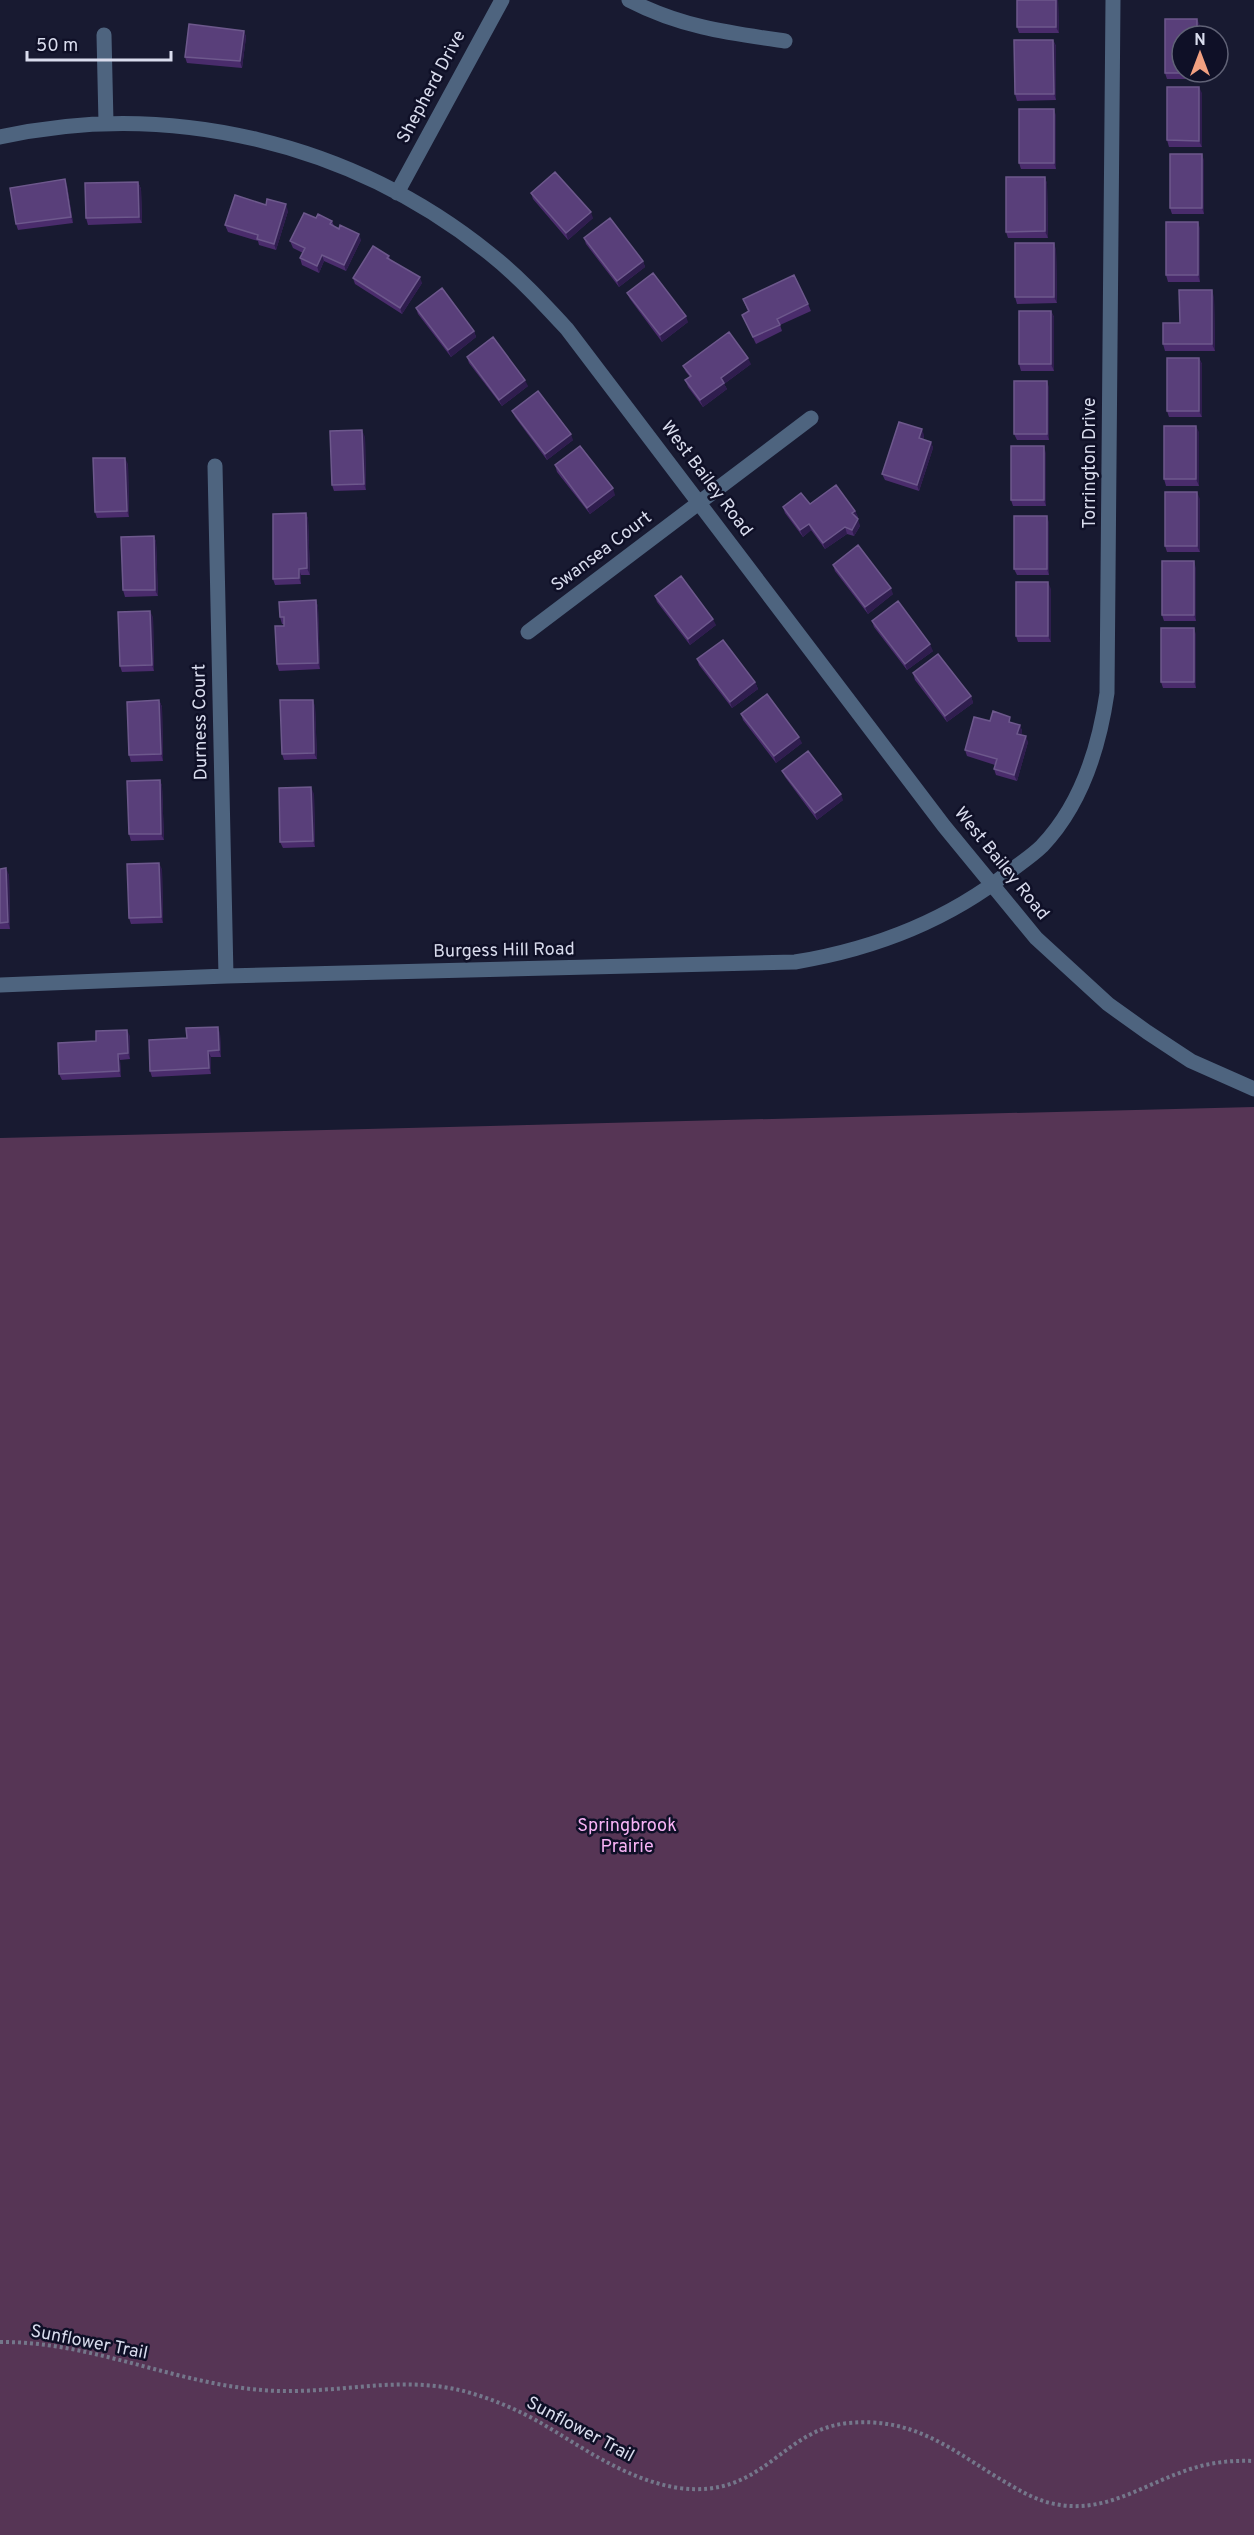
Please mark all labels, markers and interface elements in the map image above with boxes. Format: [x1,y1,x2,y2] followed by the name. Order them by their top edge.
[27,24,171,62] scale bar
[1170,24,1230,84] north arrow
[392,26,472,148] street label: Shepherd Drive
[1194,31,1206,51] text: N
[36,35,78,58] text: 50 m
[1079,397,1102,529] street label: Torrington Drive
[655,417,757,541] street label: West Bailey Road
[547,507,657,597] street label: Swansea Court
[188,664,214,780] street label: Durness Court
[948,803,1054,925] street label: West Bailey Road
[433,938,575,964] street label: Burgess Hill Road
[577,1815,677,1859] park label: Springbrook Prairie
[28,2320,150,2366] street label: Sunflower Trail
[522,2392,638,2468] street label: Sunflower Trail

